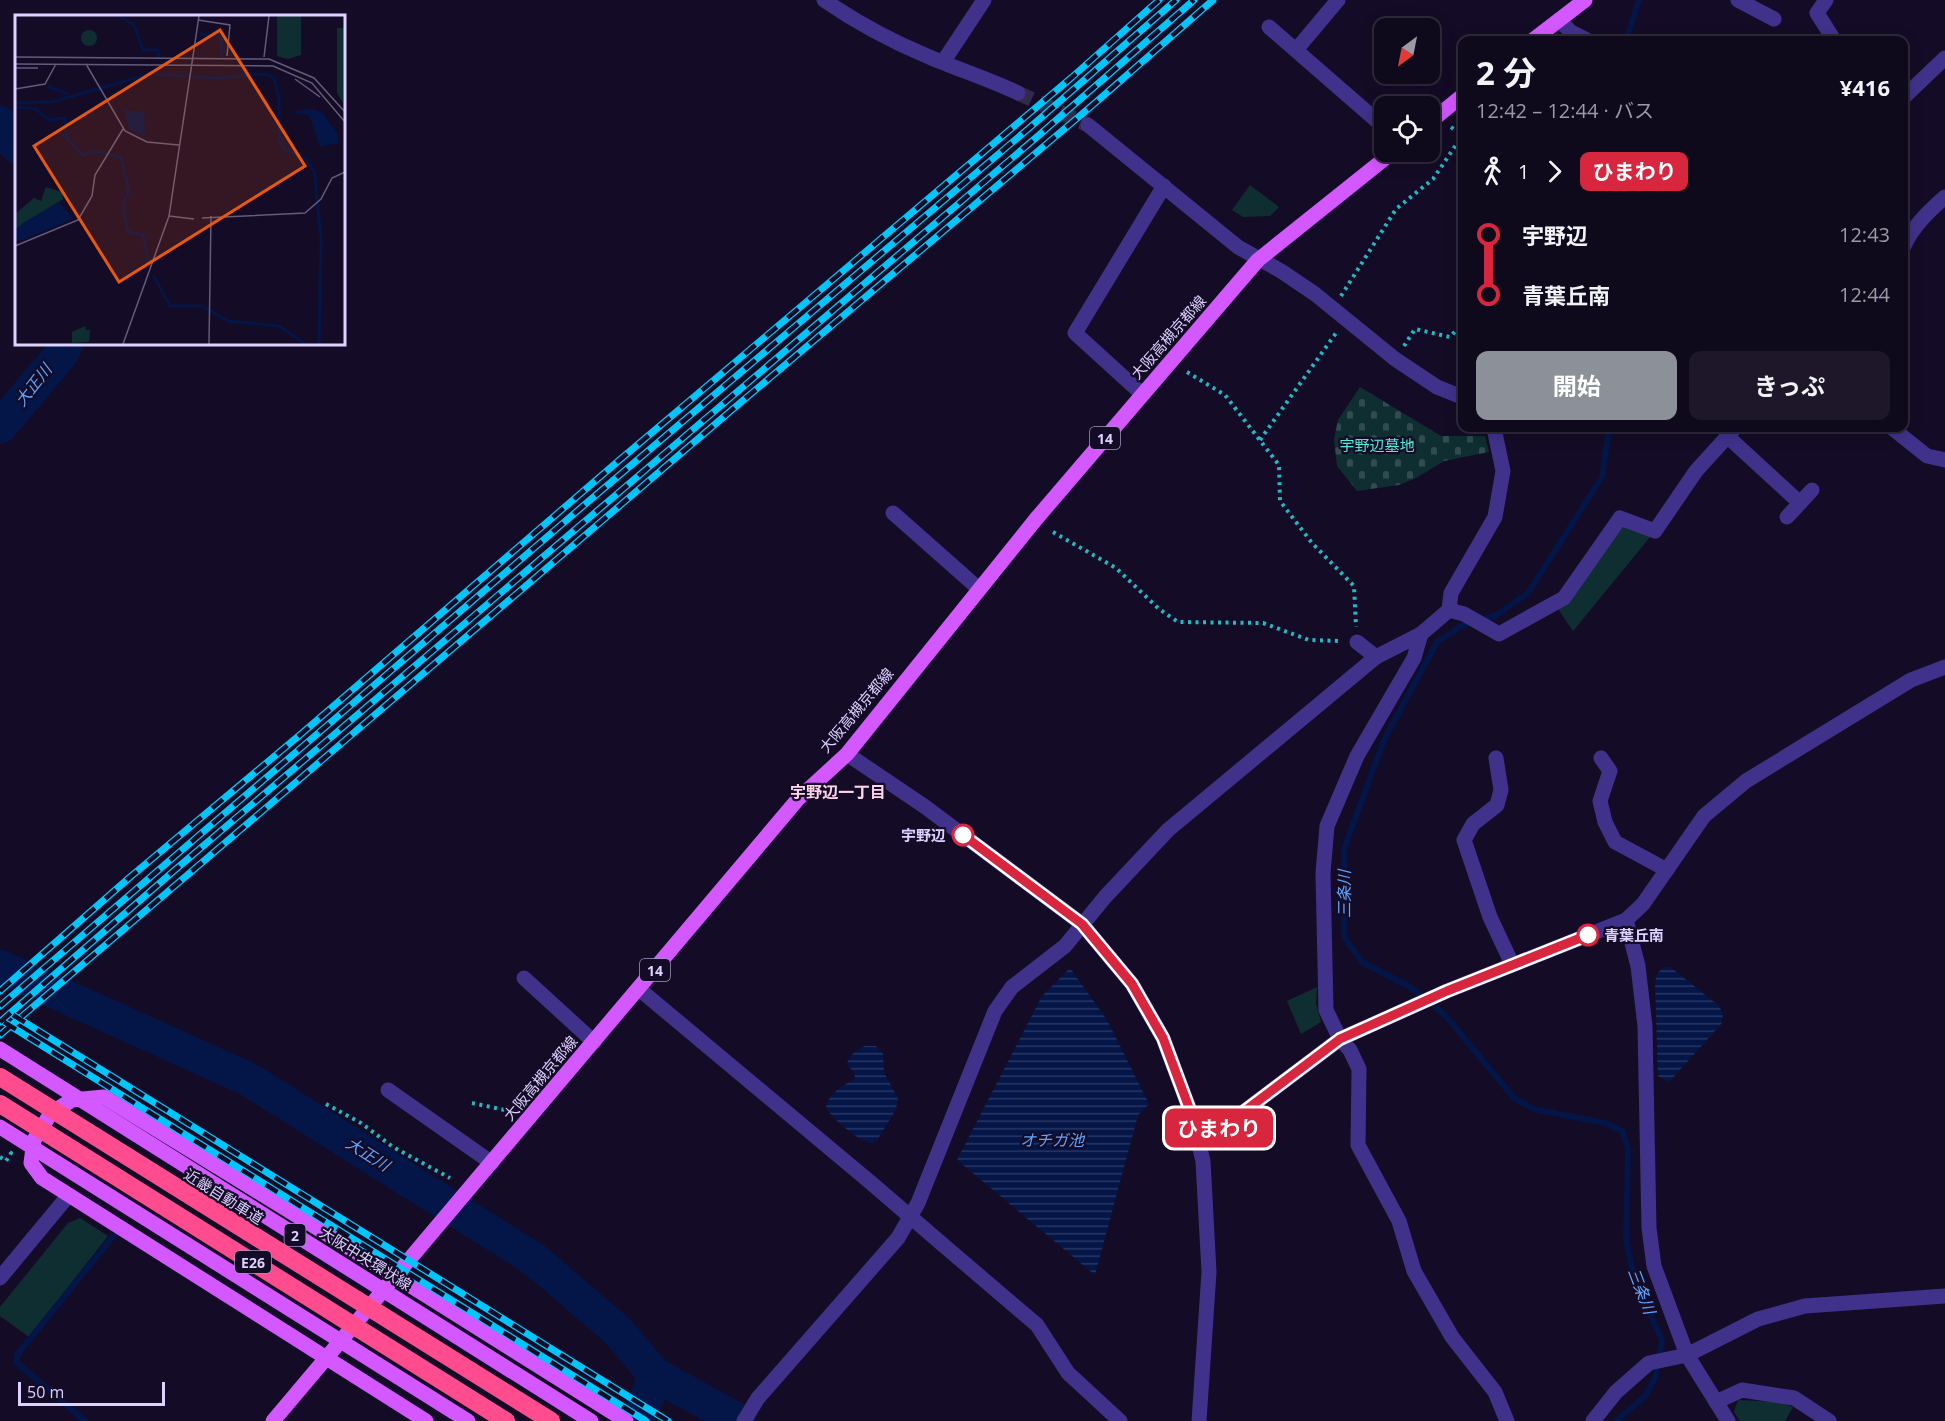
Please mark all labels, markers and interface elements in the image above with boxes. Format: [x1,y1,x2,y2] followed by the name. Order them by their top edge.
[15,15,345,345] inset map
[1374,18,1440,84] north arrow
[1374,18,1440,162] map controls
[1476,50,1536,95] text: 2 分
[1840,72,1890,102] text: ¥416
[1374,96,1440,162] button: locate
[1476,97,1654,124] text: 12:42 – 12:44 · バス
[1476,155,1509,188] icon: walk
[1538,155,1571,188] icon: forward
[1592,157,1676,185] text: ひまわり
[1518,158,1529,185] text: 1
[1522,220,1588,250] text: 宇野辺
[1839,221,1890,248] text: 12:43
[1522,280,1610,310] text: 青葉丘南
[1839,281,1890,308] text: 12:44
[1126,291,1210,383] street label: 大阪高槻京都線
[1476,351,1677,420] button: 開始
[1689,351,1890,420] button: きっぷ
[10,358,58,411] water label: 大正川
[1090,427,1120,449] road number: 14
[1339,435,1415,455] park label: 宇野辺墓地
[815,663,897,757] street label: 大阪高槻京都線
[790,781,886,803] district label: 宇野辺一丁目
[952,824,974,846] marker: 宇野辺
[901,825,946,845] place label: 宇野辺
[1333,868,1355,918] water label: 三条川
[1577,924,1599,946] marker: 青葉丘南
[1604,925,1664,945] place label: 青葉丘南
[640,959,670,981] road number: 14
[499,1031,581,1125] street label: 大阪高槻京都線
[1177,1108,1261,1148] line badge: ひまわり
[1177,1114,1261,1142] text: ひまわり
[1020,1129,1086,1151] water label: オチガ池
[342,1132,396,1177] water label: 大正川
[181,1164,267,1228] street label: 近畿自動車道
[316,1222,416,1294] street label: 大阪中央環状線
[284,1224,306,1246] road number: 2
[235,1251,271,1273] road number: E26
[1623,1265,1662,1319] water label: 三条川
[18,1379,165,1406] scale bar
[27,1381,64,1403] text: 50 m

